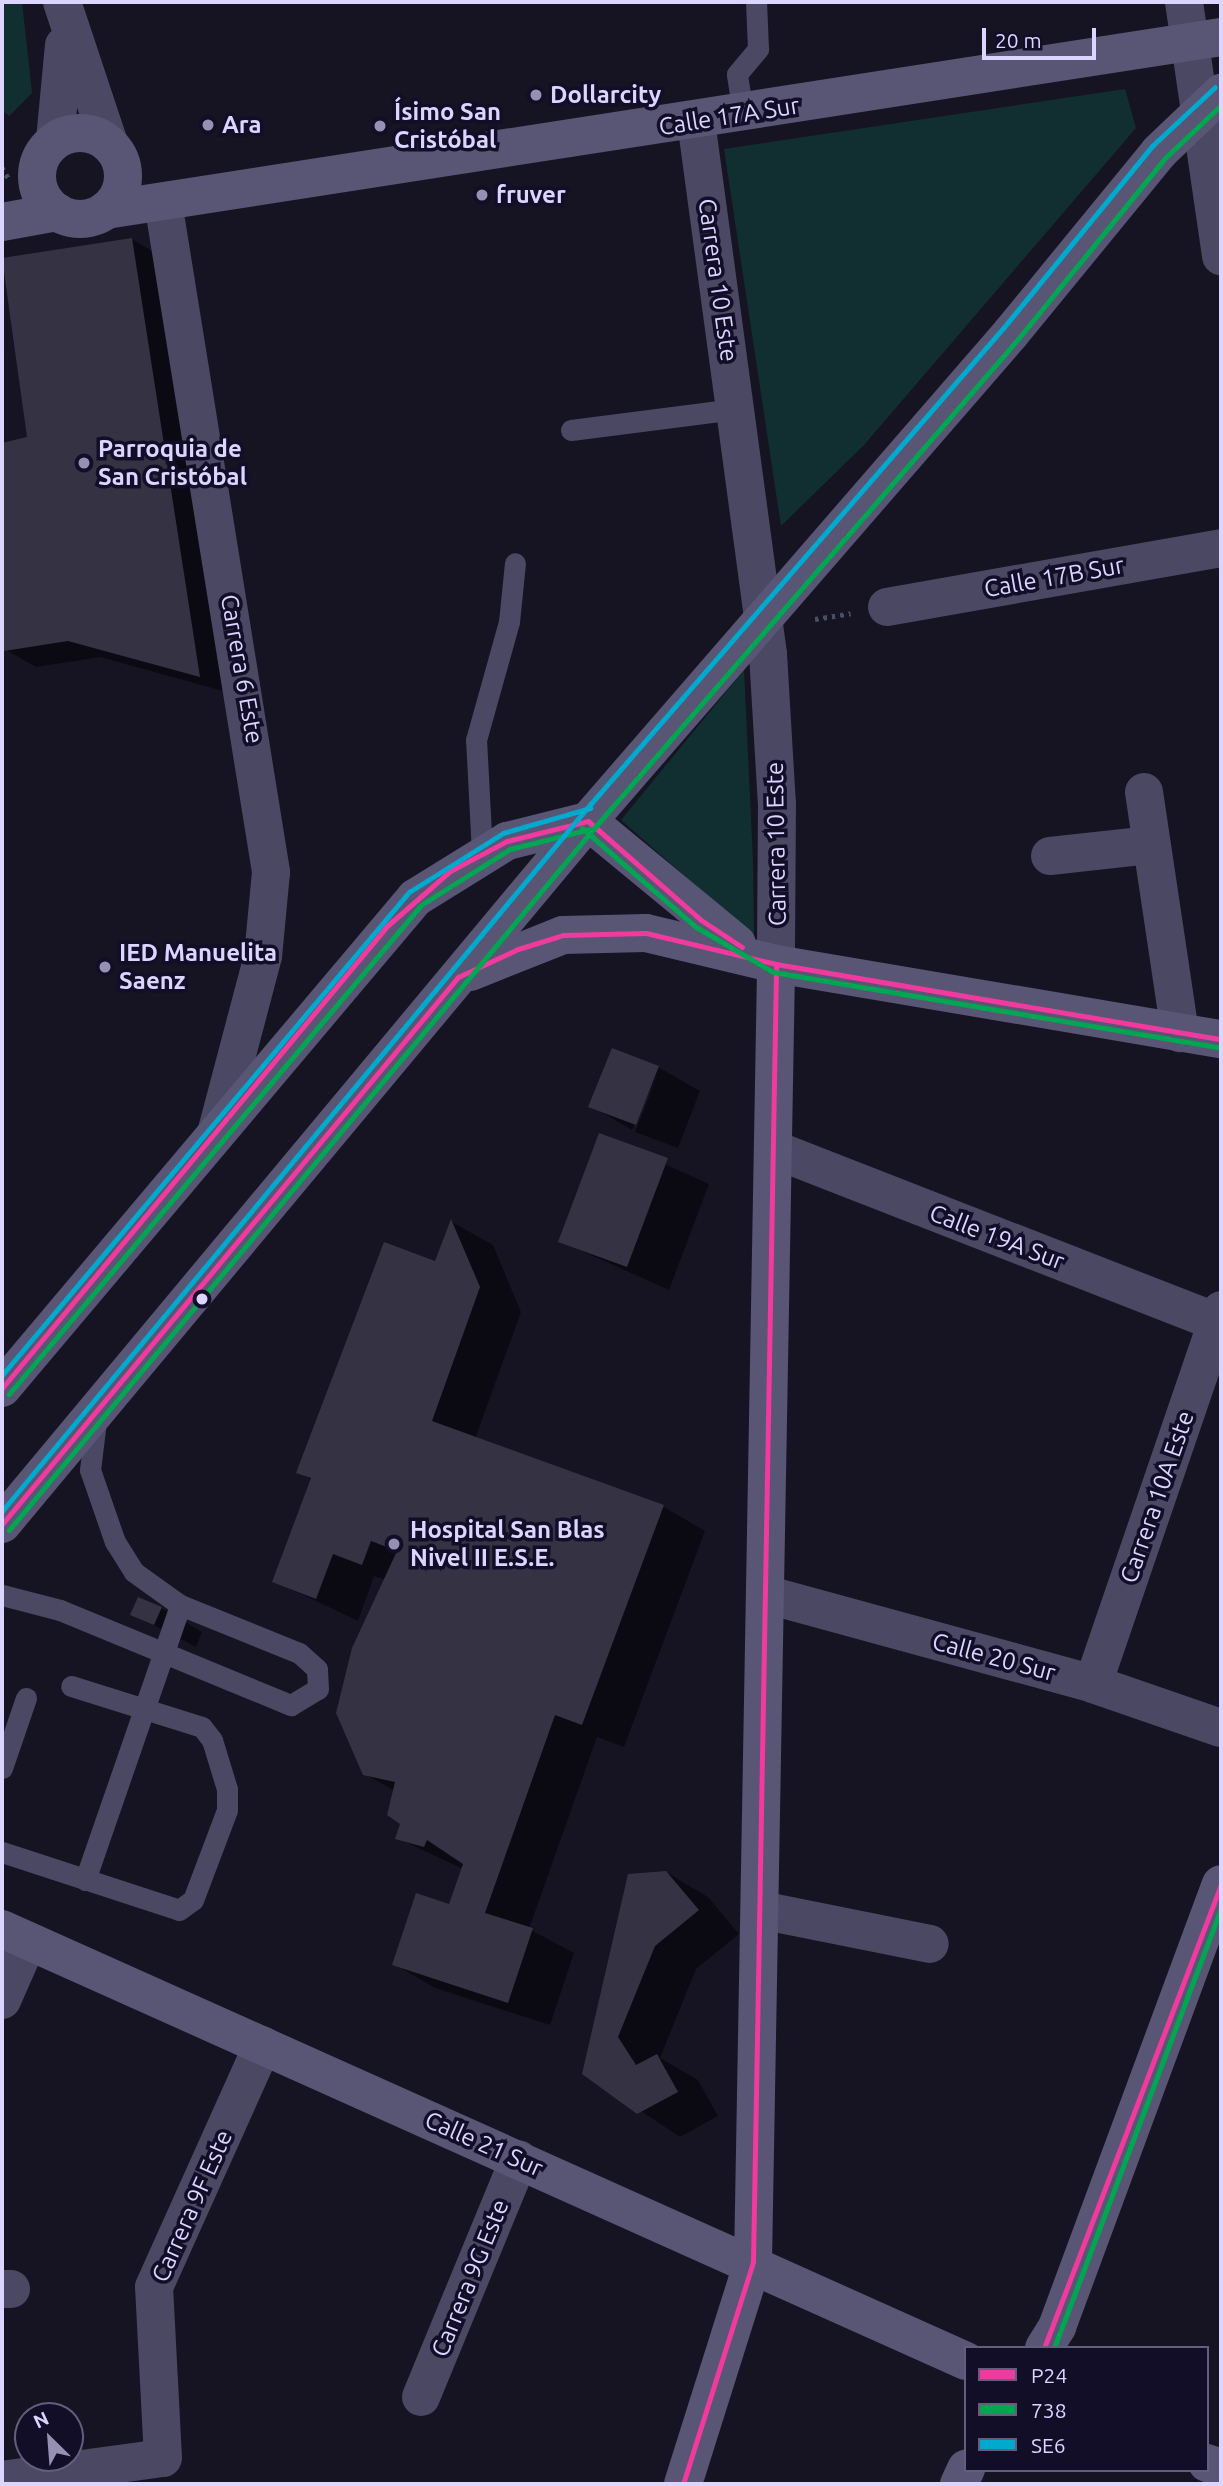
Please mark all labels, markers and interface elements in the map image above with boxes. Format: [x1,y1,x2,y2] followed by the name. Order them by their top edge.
[985,14,1099,58] scale bar
[995,28,1042,52] text: 20 m
[550,81,661,109] place label: Dollarcity
[528,87,544,103] marker: Dollarcity
[657,91,801,141] street label: Calle 17A Sur
[394,98,501,154] place label: Ísimo San Cristóbal
[222,111,262,139] place label: Ara
[200,117,216,133] marker: Ara
[372,118,388,134] marker: Ísimo San Cristóbal
[496,181,566,209] place label: fruver
[474,187,490,203] marker: fruver
[692,197,744,363] street label: Carrera 10 Este
[98,435,247,491] place label: Parroquia de San Cristóbal
[76,455,92,471] marker: Parroquia de San Cristóbal
[982,551,1126,603] street label: Calle 17B Sur
[215,592,269,746] street label: Carrera 6 Este
[760,762,792,926] street label: Carrera 10 Este
[119,939,277,995] place label: IED Manuelita Saenz
[97,959,113,975] marker: IED Manuelita Saenz
[926,1198,1068,1276] street label: Calle 19A Sur
[195,1292,209,1306] unlabelled marker
[1114,1407,1200,1587] street label: Carrera 10A Este
[410,1516,605,1572] place label: Hospital San Blas Nivel II E.S.E.
[384,1534,404,1554] marker: Hospital San Blas Nivel II E.S.E.
[929,1627,1059,1687] street label: Calle 20 Sur
[420,2105,548,2183] street label: Calle 21 Sur
[146,2125,238,2287] street label: Carrera 9F Este
[425,2195,515,2361] street label: Carrera 9G Este
[964,2346,1209,2472] legend
[1031,2363,1067,2387] text: P24
[1031,2398,1067,2422] text: 738
[14,2402,84,2472] north arrow
[30,2407,52,2433] text: N
[1031,2433,1066,2457] text: SE6

